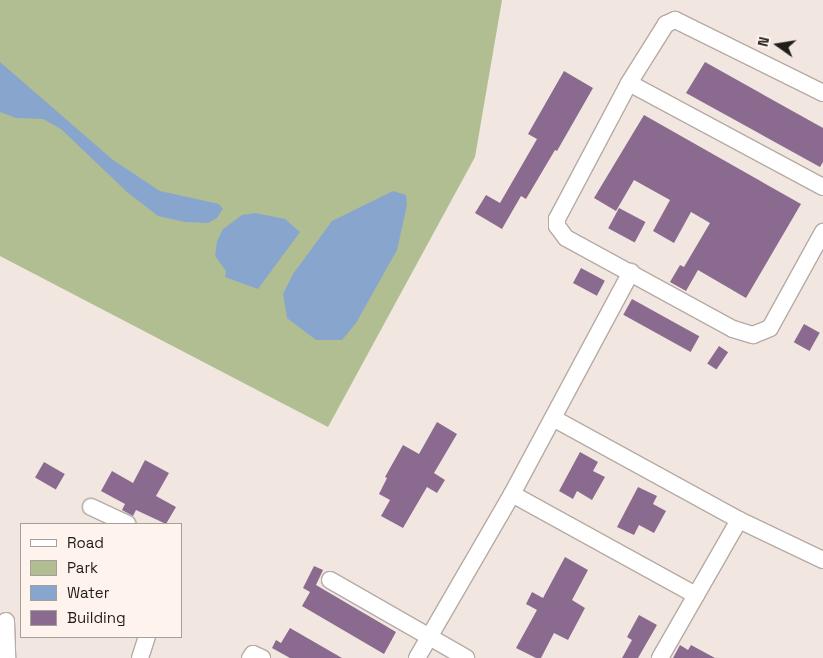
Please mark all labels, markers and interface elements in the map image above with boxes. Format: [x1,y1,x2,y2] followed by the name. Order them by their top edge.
[753,20,803,70] north arrow
[754,35,773,48] text: N
[20,523,182,638] legend
[67,533,104,552] text: Road
[67,558,98,577] text: Park
[67,583,109,602] text: Water
[67,608,126,627] text: Building

